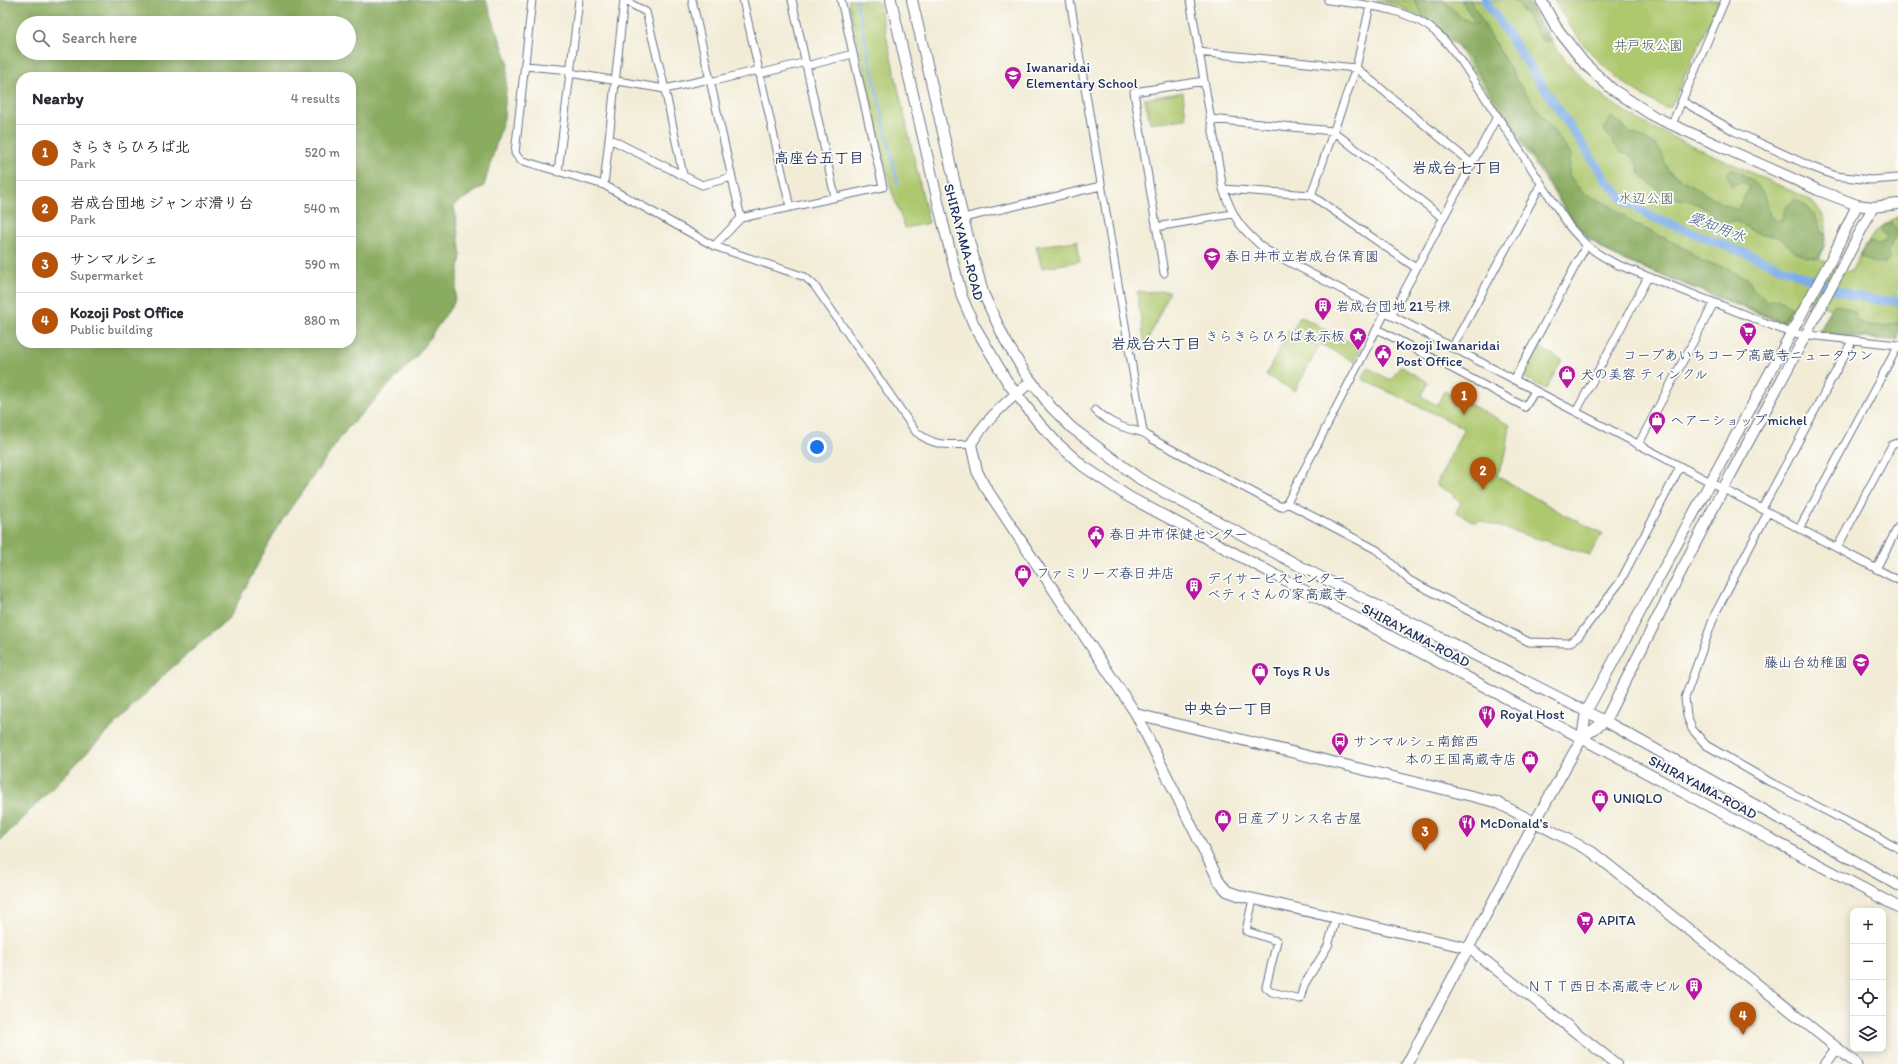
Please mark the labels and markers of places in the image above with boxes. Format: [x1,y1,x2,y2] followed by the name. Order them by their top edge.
[1026,59,1138,92] place label: Iwanaridai Elementary School
[1003,65,1023,90] school or university icon: Iwanaridai Elementary School
[1202,246,1222,271] school or university icon: 春日井市立岩成台保育園
[1225,248,1379,265] place label: 春日井市立岩成台保育園
[1313,296,1333,321] building icon: 岩成台団地 21号棟
[1336,298,1452,315] place label: 岩成台団地 21号棟
[1738,321,1758,346] supermarket icon: コープあいちコープ高蔵寺ニュータウン
[1348,326,1368,351] place icon: きらきらひろば表示板
[1205,328,1345,345] place label: きらきらひろば表示板
[1396,337,1500,370] place label: Kozoji Iwanaridai Post Office
[1373,343,1393,368] public building icon: Kozoji Iwanaridai Post Office
[1623,347,1873,364] place label: コープあいちコープ高蔵寺ニュータウン
[1557,364,1577,389] shop icon: 犬の美容 ティンクル
[1580,366,1708,383] place label: 犬の美容 ティンクル
[1451,382,1477,415] pin: 1
[1647,410,1667,435] shop icon: ヘアーショップmichel
[1670,412,1807,429] place label: ヘアーショップmichel
[1470,457,1496,490] pin: 2
[1086,524,1106,549] public building icon: 春日井市保健センター
[1109,526,1248,543] place label: 春日井市保健センター
[1013,563,1033,588] shop icon: ファミリーズ春日井店
[1036,565,1175,582] place label: ファミリーズ春日井店
[1207,570,1347,603] place label: デイサービスセンター ベティさんの家高蔵寺
[1184,576,1204,601] building icon: デイサービスセンター ベティさんの家高蔵寺
[1851,652,1871,677] school or university icon: 藤山台幼稚園
[1764,654,1848,671] place label: 藤山台幼稚園
[1250,661,1270,686] shop icon: Toys R Us
[1273,663,1330,680] place label: Toys R Us
[1477,704,1497,729] restaurant icon: Royal Host
[1500,706,1564,723] place label: Royal Host
[1330,731,1350,756] bus stop icon: サンマルシェ南館西
[1353,733,1479,750] place label: サンマルシェ南館西
[1520,749,1540,774] shop icon: 本の王国高蔵寺店
[1405,751,1517,768] place label: 本の王国高蔵寺店
[1590,788,1610,813] shop icon: UNIQLO
[1613,790,1663,807] place label: UNIQLO
[1213,808,1233,833] shop icon: 日産プリンス名古屋
[1236,810,1362,827] place label: 日産プリンス名古屋
[1457,813,1477,838] restaurant icon: McDonald's
[1480,815,1549,832] place label: McDonald's
[1412,818,1438,851] pin: 3
[1575,910,1595,935] supermarket icon: APITA
[1598,912,1635,929] place label: APITA
[1684,976,1704,1001] building icon: ＮＴＴ西日本高蔵寺ビル
[1527,978,1681,995] place label: ＮＴＴ西日本高蔵寺ビル
[1730,1002,1756,1035] pin: 4

